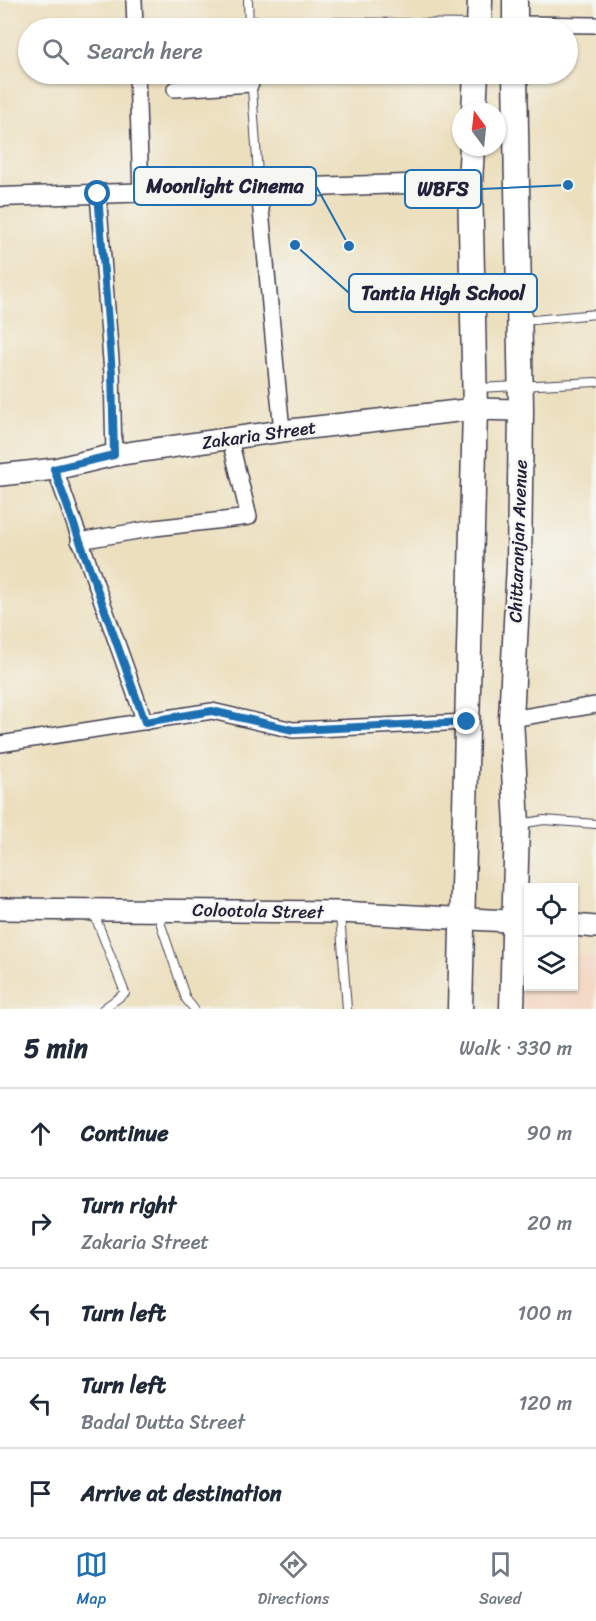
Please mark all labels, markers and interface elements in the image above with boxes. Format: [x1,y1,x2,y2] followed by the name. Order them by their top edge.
[18,18,578,84] search box
[87,32,203,71] text: Search here
[39,35,72,68] icon: search
[452,102,506,156] north arrow
[134,167,316,205] callout: Moonlight Cinema
[145,169,305,204] text: Moonlight Cinema
[405,170,481,208] callout: WBFS
[417,172,469,207] text: WBFS
[84,180,110,206] route start
[349,274,537,312] callout: Tantia High School
[361,276,526,311] text: Tantia High School
[200,411,318,459] street label: Zakaria Street
[499,459,537,623] street label: Chittaranjan Avenue
[453,708,479,734] route end
[524,883,578,991] map controls
[524,883,578,937] button: locate
[192,894,325,928] street label: Colootola Street
[524,937,578,991] button: layers
[24,1025,88,1071] text: 5 min
[459,1031,572,1066] text: Walk · 330 m
[81,1114,169,1153] text: Continue
[527,1116,572,1151] text: 90 m
[24,1117,57,1150] icon: ahead
[81,1186,176,1225] text: Turn right
[527,1206,572,1241] text: 20 m
[24,1207,57,1240] icon: right
[81,1225,209,1260] text: Zakaria Street
[81,1294,166,1333] text: Turn left
[518,1296,572,1331] text: 100 m
[24,1297,57,1330] icon: left
[81,1366,166,1405] text: Turn left
[519,1386,572,1421] text: 120 m
[24,1387,57,1420] icon: left
[81,1405,245,1440] text: Badal Dutta Street
[81,1474,282,1513] text: Arrive at destination
[24,1477,57,1510] icon: arrive
[75,1548,108,1613] tab: Map
[258,1548,329,1613] tab: Directions
[479,1548,521,1613] tab: Saved

